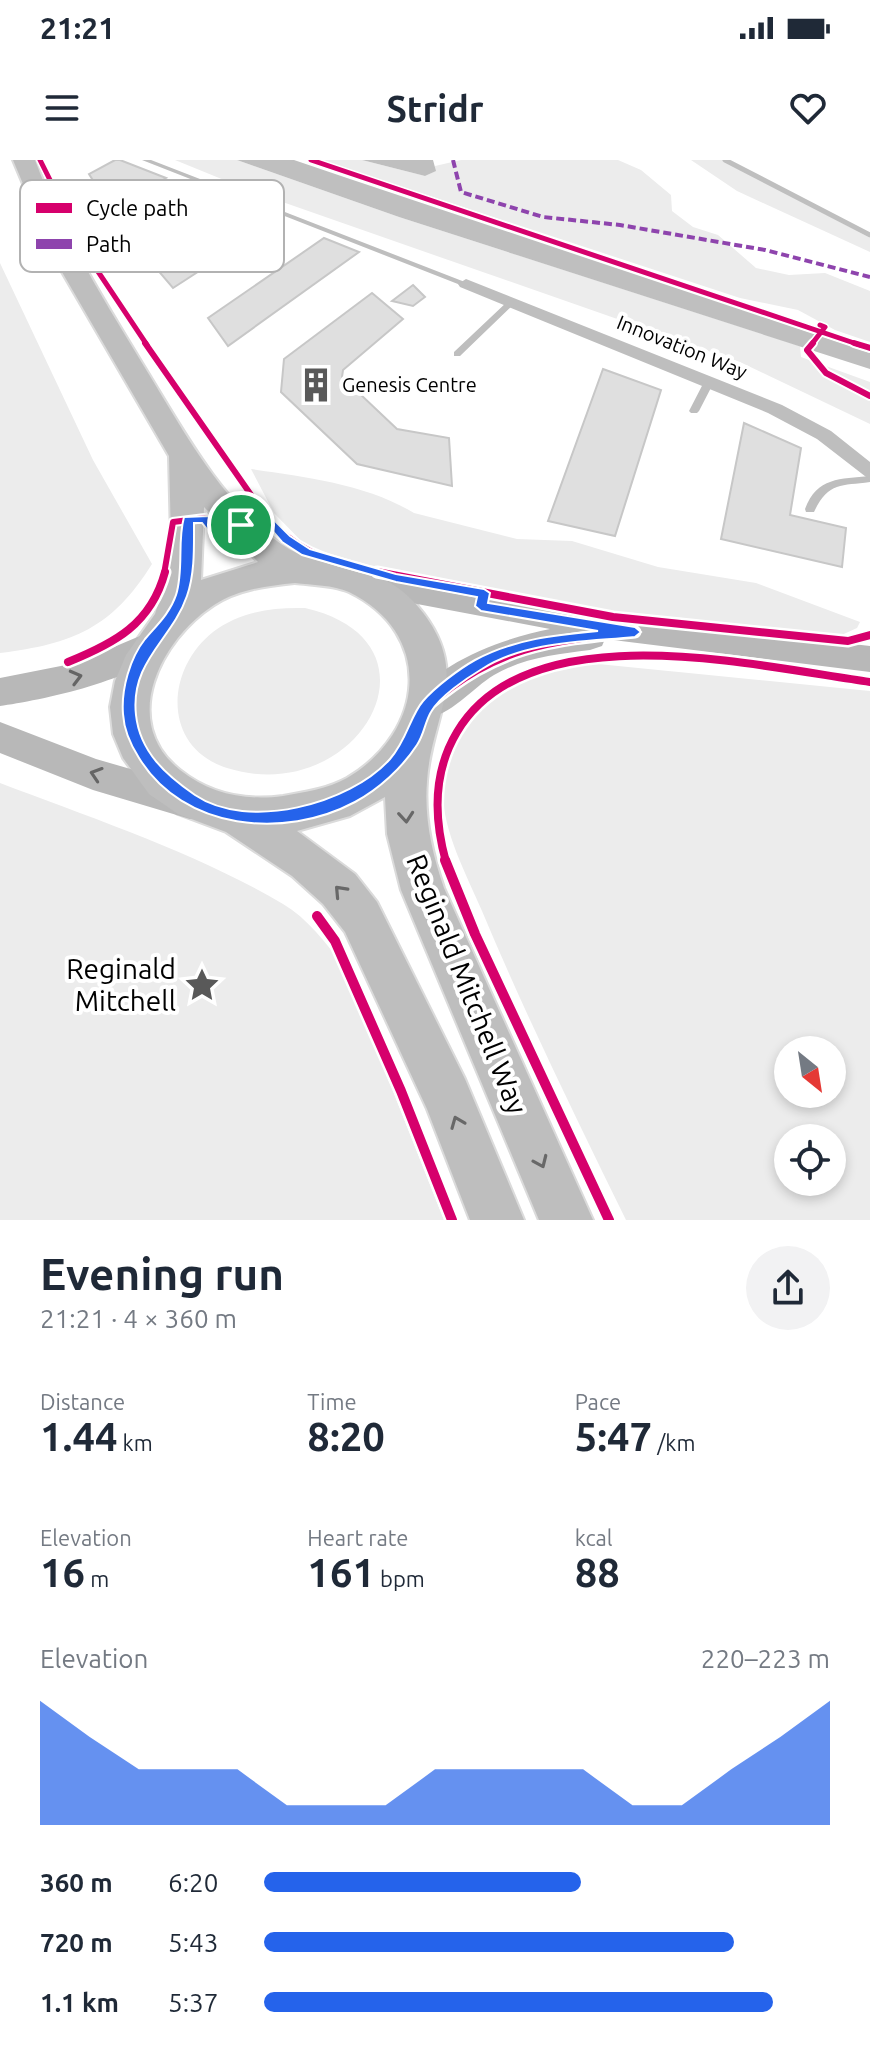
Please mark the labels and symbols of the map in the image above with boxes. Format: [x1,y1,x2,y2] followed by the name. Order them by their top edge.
[20,180,284,272] legend
[86,195,189,220] text: Cycle path
[86,231,131,256] text: Path
[614,310,751,383] street label: Innovation Way
[297,366,335,404] building icon: Genesis Centre
[342,373,477,396] place label: Genesis Centre
[207,491,275,559] pin
[69,670,83,686] one-way arrow
[90,768,104,784] one-way arrow
[397,811,414,824] one-way arrow
[401,850,534,1118] street label: Reginald Mitchell Way
[335,886,349,901] one-way arrow
[66,953,176,1016] place label: Reginald Mitchell
[183,966,221,1004] place icon: Reginald Mitchell
[774,1036,846,1108] north arrow
[451,1116,467,1130] one-way arrow
[531,1154,547,1168] one-way arrow

